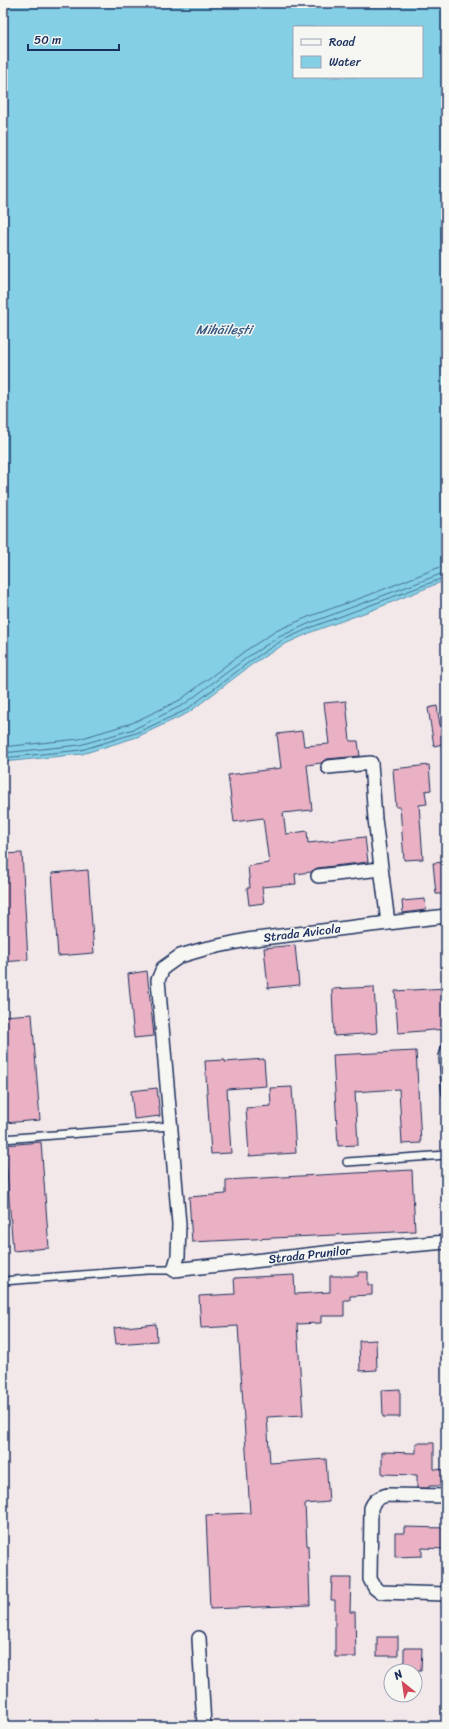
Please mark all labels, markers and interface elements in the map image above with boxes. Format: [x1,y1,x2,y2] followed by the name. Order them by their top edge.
[28,26,119,52] scale bar
[293,26,423,78] legend
[34,29,61,51] text: 50 m
[329,31,356,53] text: Road
[329,51,362,73] text: Water
[196,318,254,341] water label: Mihăilești
[262,917,343,949] street label: Strada Avicola
[267,1239,352,1270] street label: Strada Prunilor
[383,1663,423,1703] north arrow
[389,1664,407,1685] text: N

